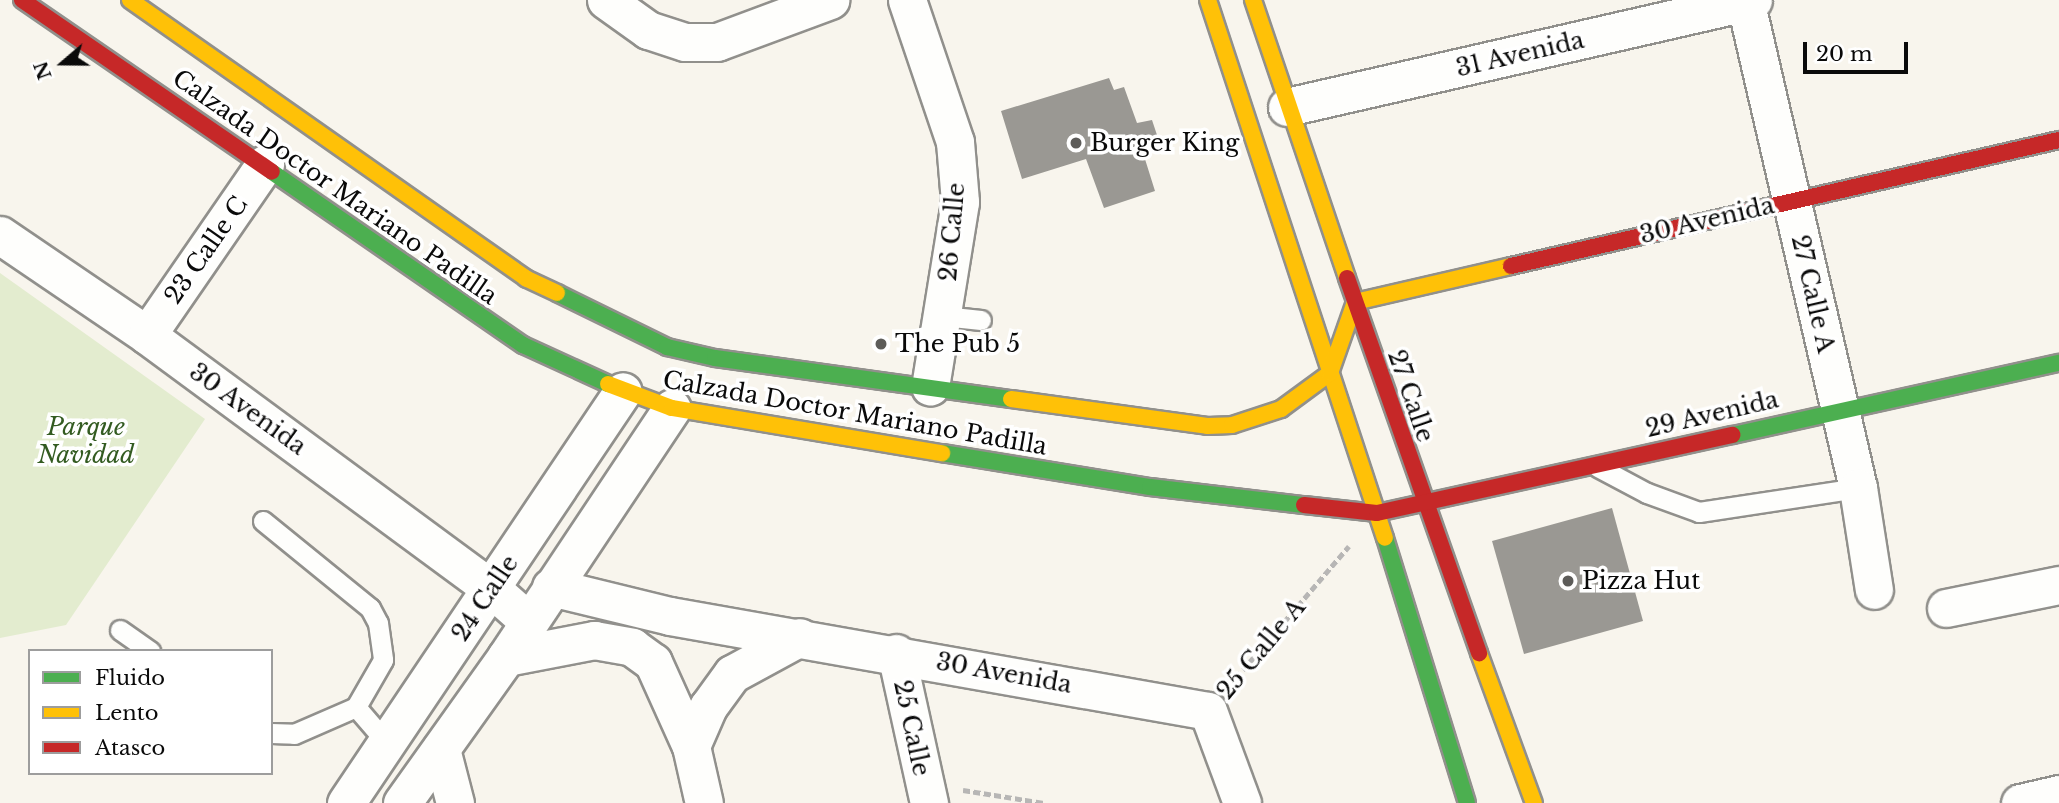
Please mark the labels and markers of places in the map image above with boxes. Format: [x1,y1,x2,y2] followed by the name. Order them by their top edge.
[1090,129,1240,157] place label: Burger King
[1068,135,1084,151] marker: Burger King
[895,330,1020,358] place label: The Pub 5
[873,336,889,352] marker: The Pub 5
[1582,567,1700,595] place label: Pizza Hut
[1560,573,1576,589] marker: Pizza Hut

